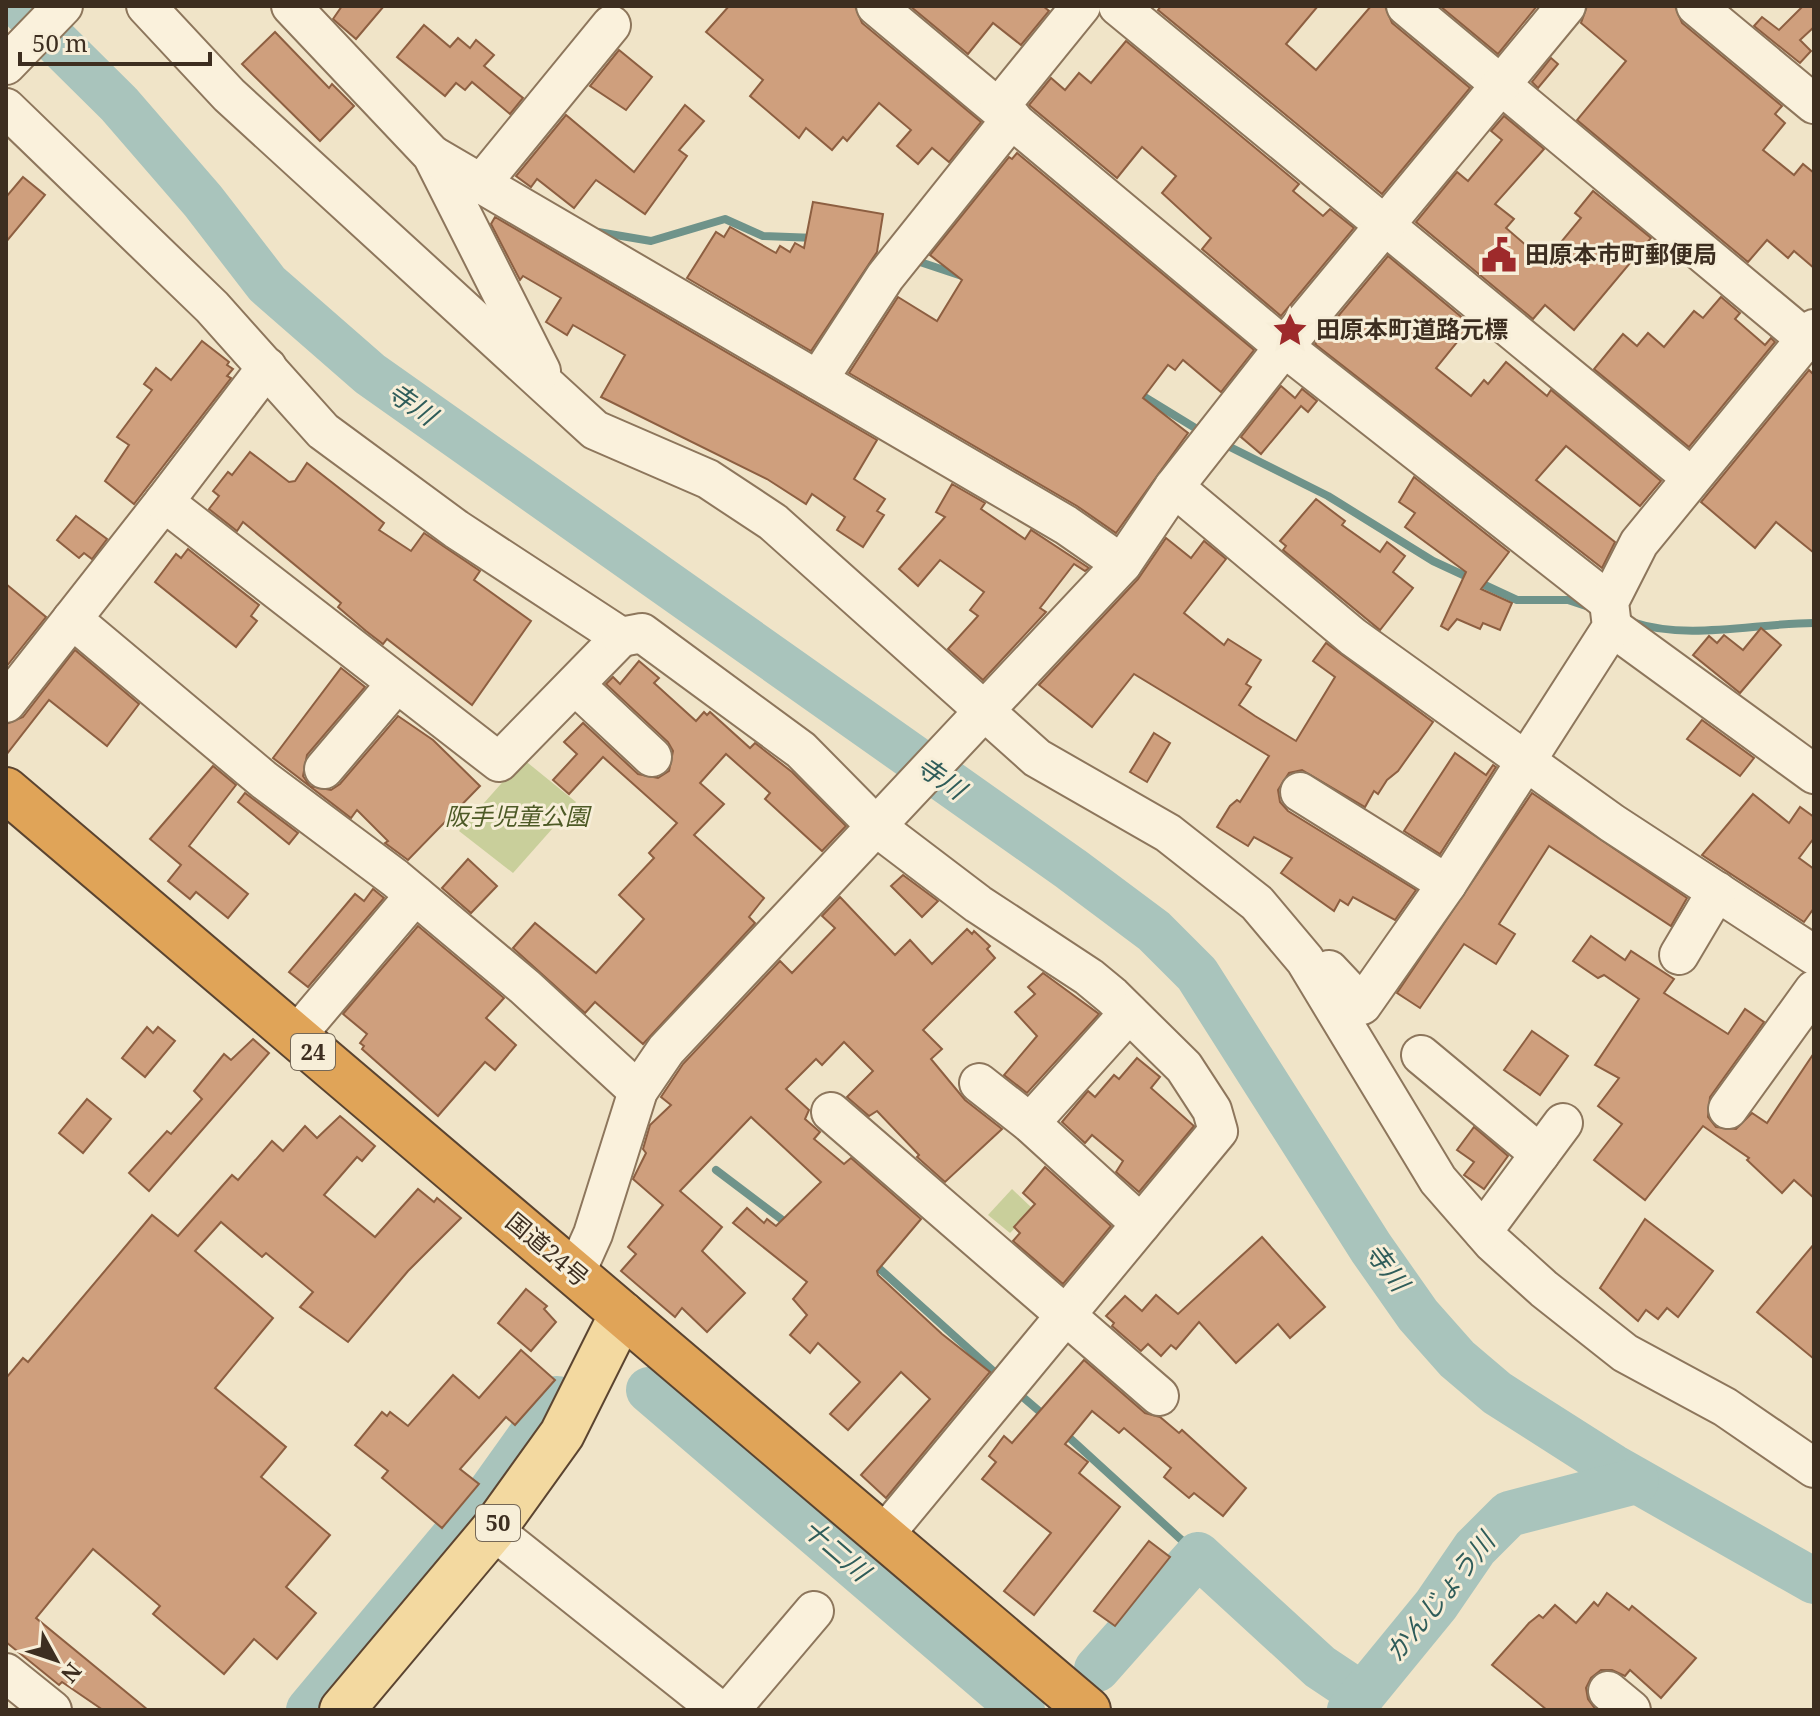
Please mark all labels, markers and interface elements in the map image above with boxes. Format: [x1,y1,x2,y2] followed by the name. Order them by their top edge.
[20,16,210,66] scale bar
[32,26,88,59] text: 50 m
[1480,236,1518,274] public building icon: 田原本市町郵便局
[1525,237,1717,270] place label: 田原本市町郵便局
[1271,311,1309,349] place icon: 田原本町道路元標
[1316,312,1508,345] place label: 田原本町道路元標
[381,374,447,435] water label: 寺川
[910,748,976,809] water label: 寺川
[445,799,592,832] park label: 阪手児童公園
[291,1034,335,1070] road number: 24
[499,1204,596,1293] street label: 国道24号
[1358,1235,1420,1300] water label: 寺川
[476,1505,520,1541] road number: 50
[795,1510,880,1590] water label: 十二川
[1376,1522,1504,1668] water label: かんじょう川
[16,1620,96,1700] north arrow
[55,1657,89,1690] text: N

